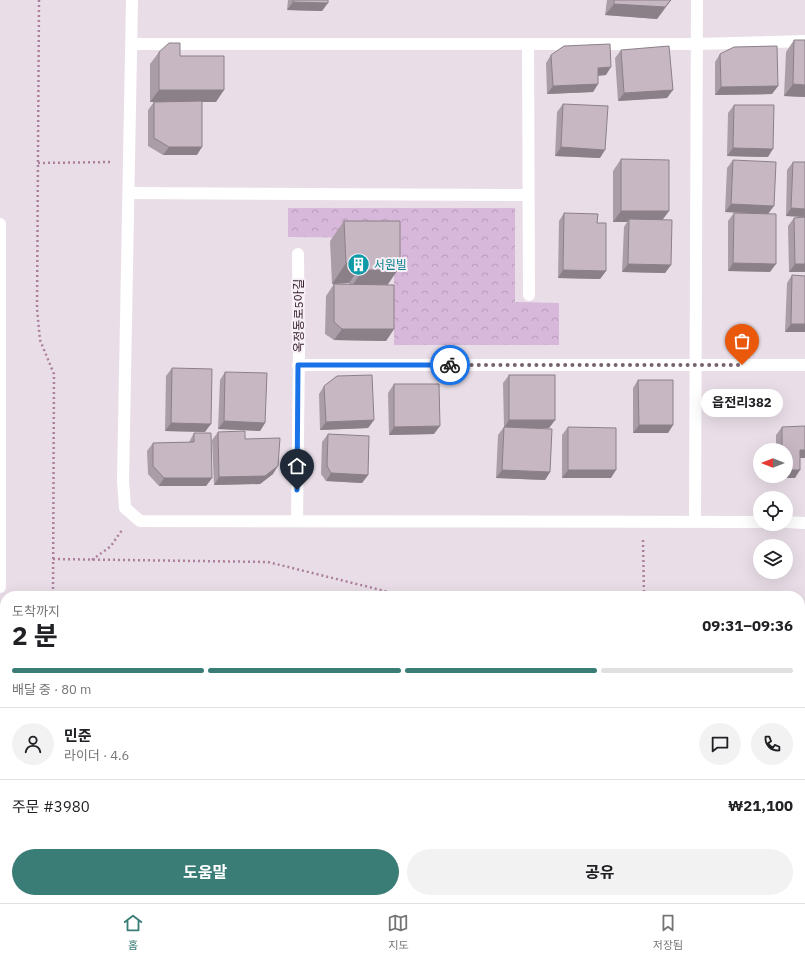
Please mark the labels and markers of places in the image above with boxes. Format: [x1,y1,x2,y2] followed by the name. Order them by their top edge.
[346,251,372,277] building icon: 서원빌
[374,257,407,272] place label: 서원빌
[725,324,759,365] pin
[701,389,783,417] callout: 읍전리382
[280,449,314,490] pin

